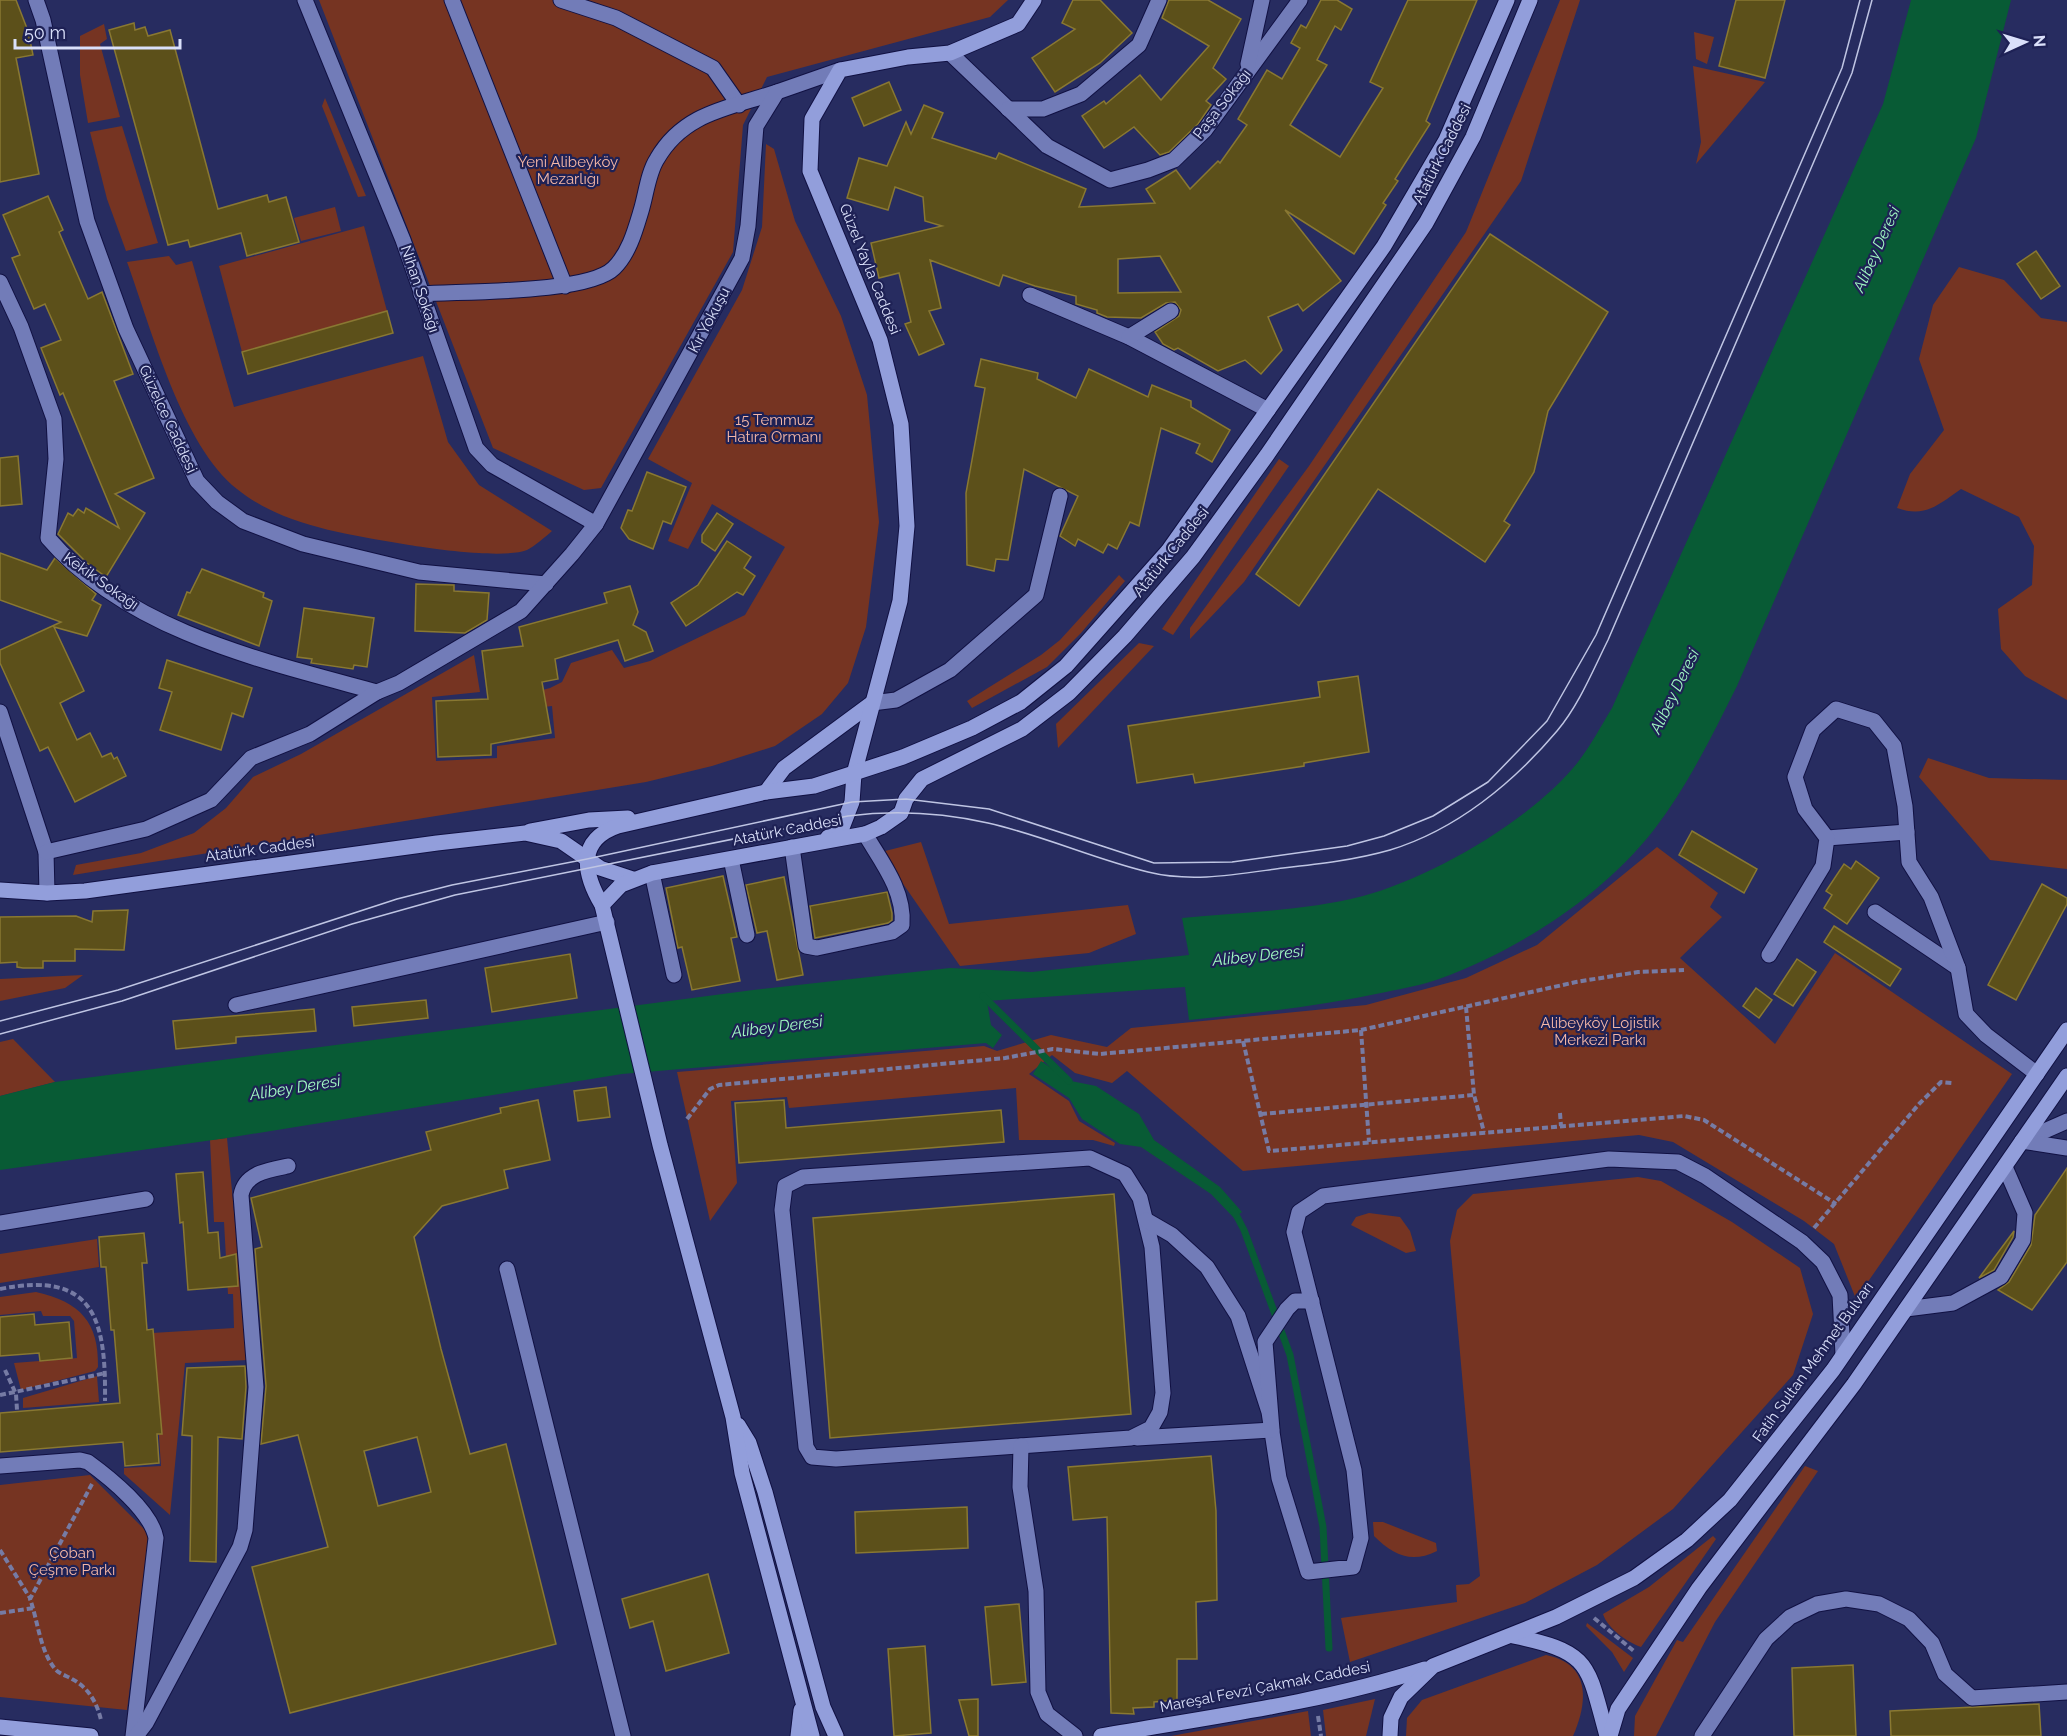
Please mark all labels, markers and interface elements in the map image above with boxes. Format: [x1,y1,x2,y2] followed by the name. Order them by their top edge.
[15,12,180,50] scale bar
[1995,12,2055,72] north arrow
[24,22,66,43] text: 50 m
[2030,34,2049,48] text: N
[1189,66,1255,142] street label: Paşa Sokağı
[1409,101,1475,207] street label: Atatürk Caddesi
[518,153,618,188] park label: Yeni Alibeyköy Mezarlığı
[836,201,904,337] street label: Güzel Yayla Caddesi
[1849,203,1904,296] water label: Alibey Deresi
[397,243,443,335] street label: Nihan Sokağı
[684,284,734,356] street label: Kır Yokuşu
[135,362,201,476] street label: Güzelce Caddesi
[726,411,822,446] park label: 15 Temmuz Hatıra Ormanı
[1129,503,1213,601] street label: Atatürk Caddesi
[60,548,142,614] street label: Kekik Sokağı
[1645,645,1703,737] water label: Alibey Deresi
[731,811,843,849] street label: Atatürk Caddesi
[204,832,316,866] street label: Atatürk Caddesi
[1211,941,1305,970] water label: Alibey Deresi
[729,1011,824,1042] water label: Alibey Deresi
[1541,1014,1659,1049] park label: Alibeyköy Lojistik Merkezi Parkı
[247,1071,342,1104] water label: Alibey Deresi
[1749,1278,1877,1446] street label: Fatih Sultan Mehmet Bulvarı
[29,1544,115,1579] park label: Çoban Çeşme Parkı
[1158,1658,1372,1716] street label: Mareşal Fevzi Çakmak Caddesi

